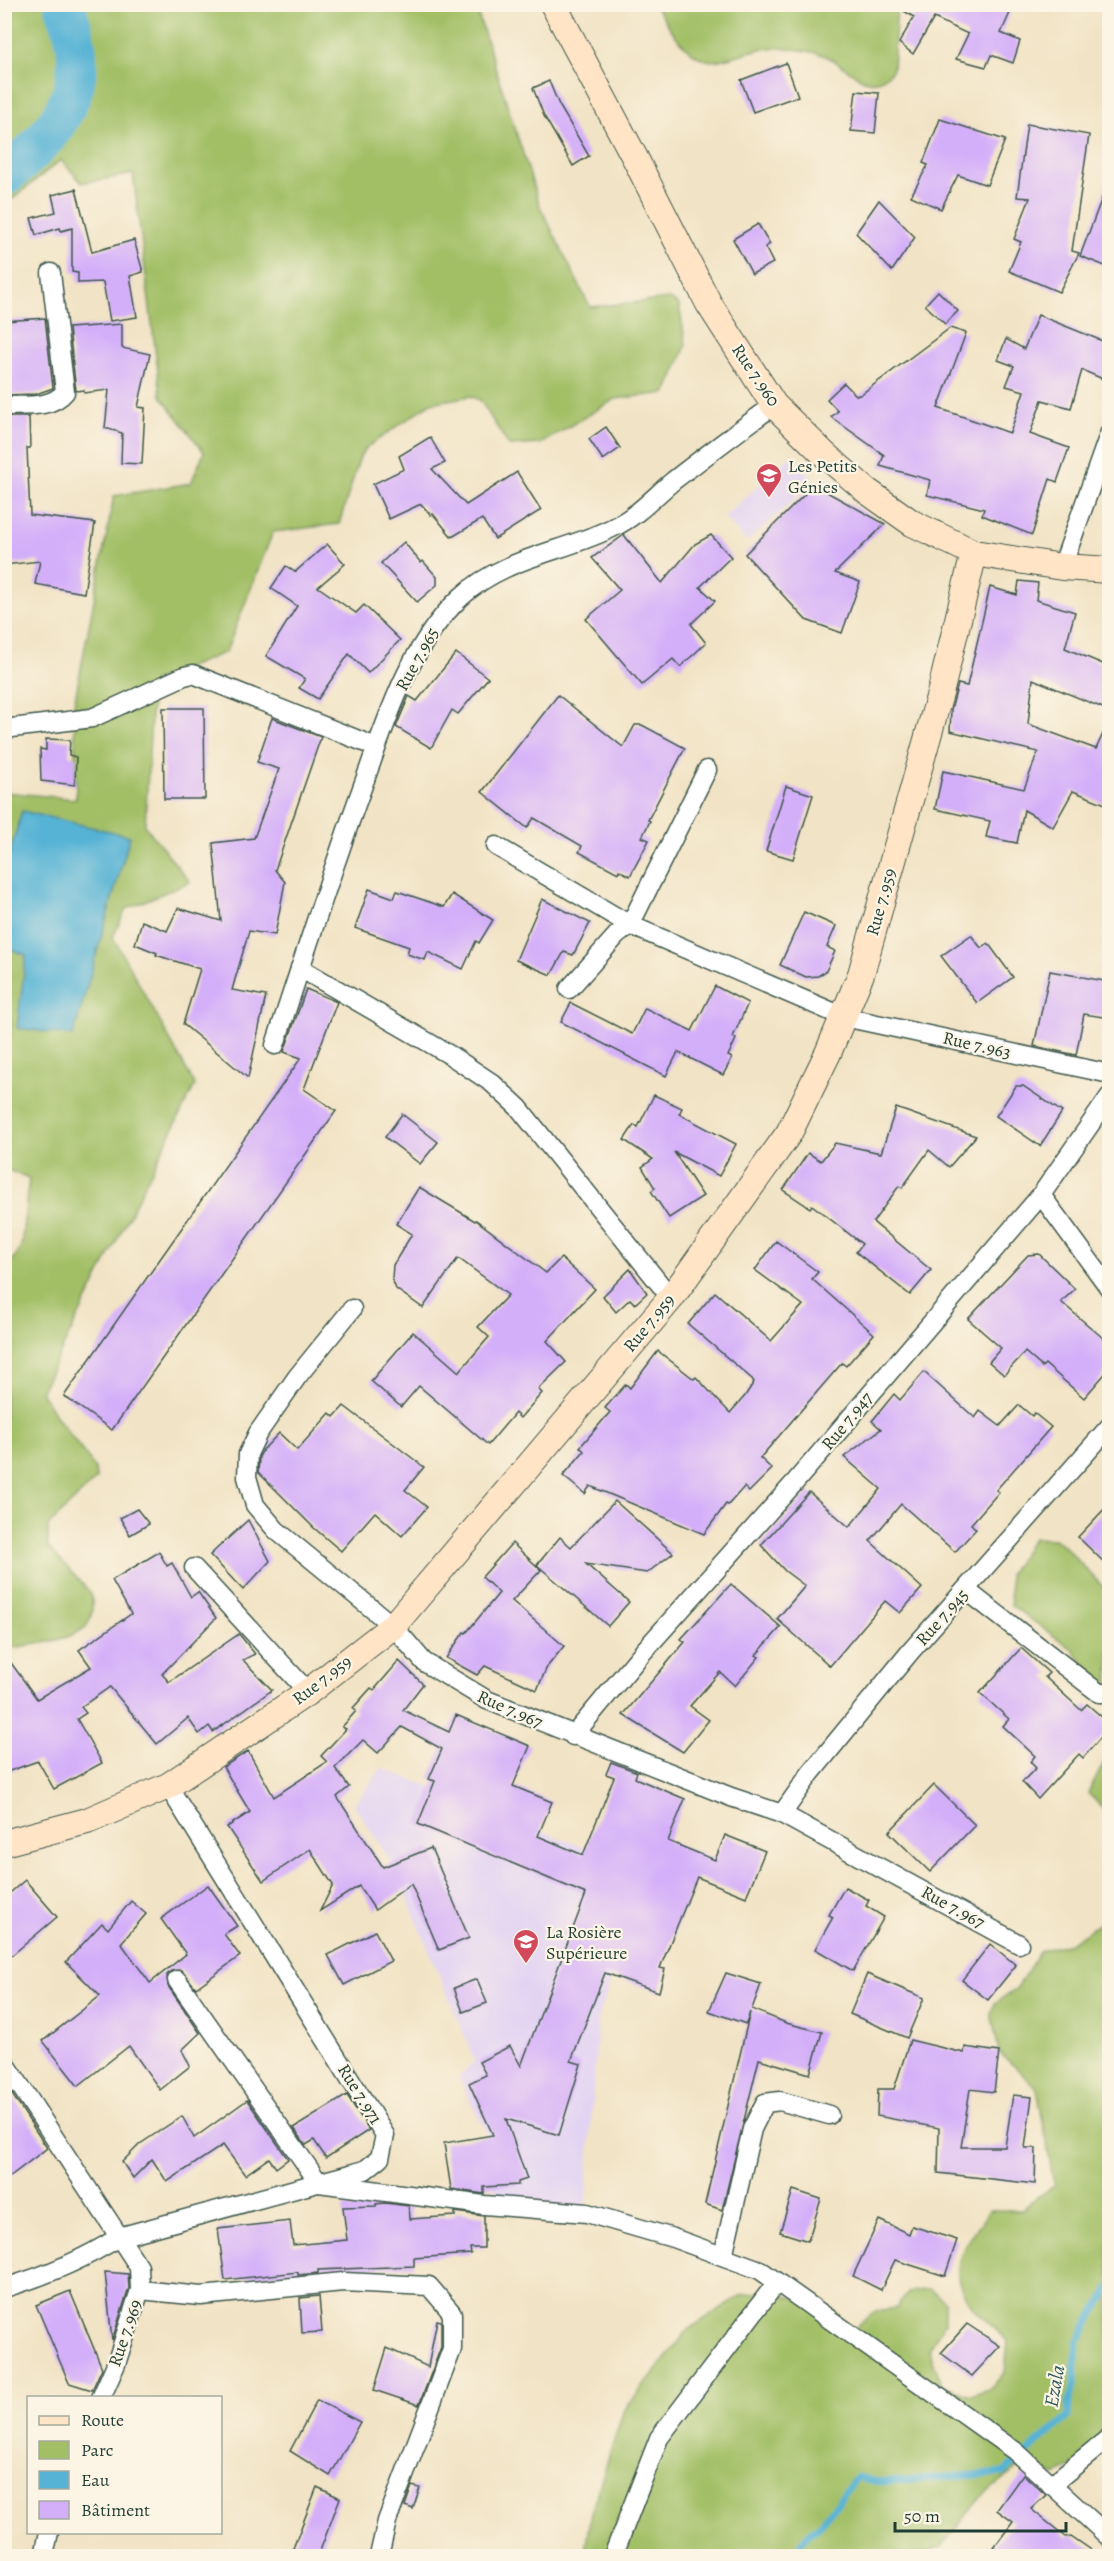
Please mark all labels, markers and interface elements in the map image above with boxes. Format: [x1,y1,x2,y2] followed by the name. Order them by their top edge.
[726,339,786,411] street label: Rue 7.960
[788,454,857,499] place label: Les Petits Génies
[754,461,784,499] school or university icon: Les Petits Génies
[390,623,444,695] street label: Rue 7.965
[860,866,902,938] street label: Rue 7.959
[941,1026,1013,1064] street label: Rue 7.963
[618,1289,680,1357] street label: Rue 7.959
[816,1387,879,1455] street label: Rue 7.947
[910,1583,974,1651] street label: Rue 7.945
[287,1650,357,1710] street label: Rue 7.959
[474,1684,547,1734] street label: Rue 7.967
[917,1880,989,1934] street label: Rue 7.967
[546,1920,627,1965] place label: La Rosière Supérieure
[511,1927,541,1965] school or university icon: La Rosière Supérieure
[332,2059,388,2129] street label: Rue 7.971
[102,2296,148,2370] street label: Rue 7.969
[1038,2363,1071,2409] water label: Ezala
[27,2396,222,2534] legend
[81,2408,124,2432] text: Route
[81,2438,113,2462] text: Parc
[81,2468,110,2492] text: Eau
[895,2495,1066,2533] scale bar
[81,2498,150,2522] text: Bâtiment
[904,2504,940,2528] text: 50 m

